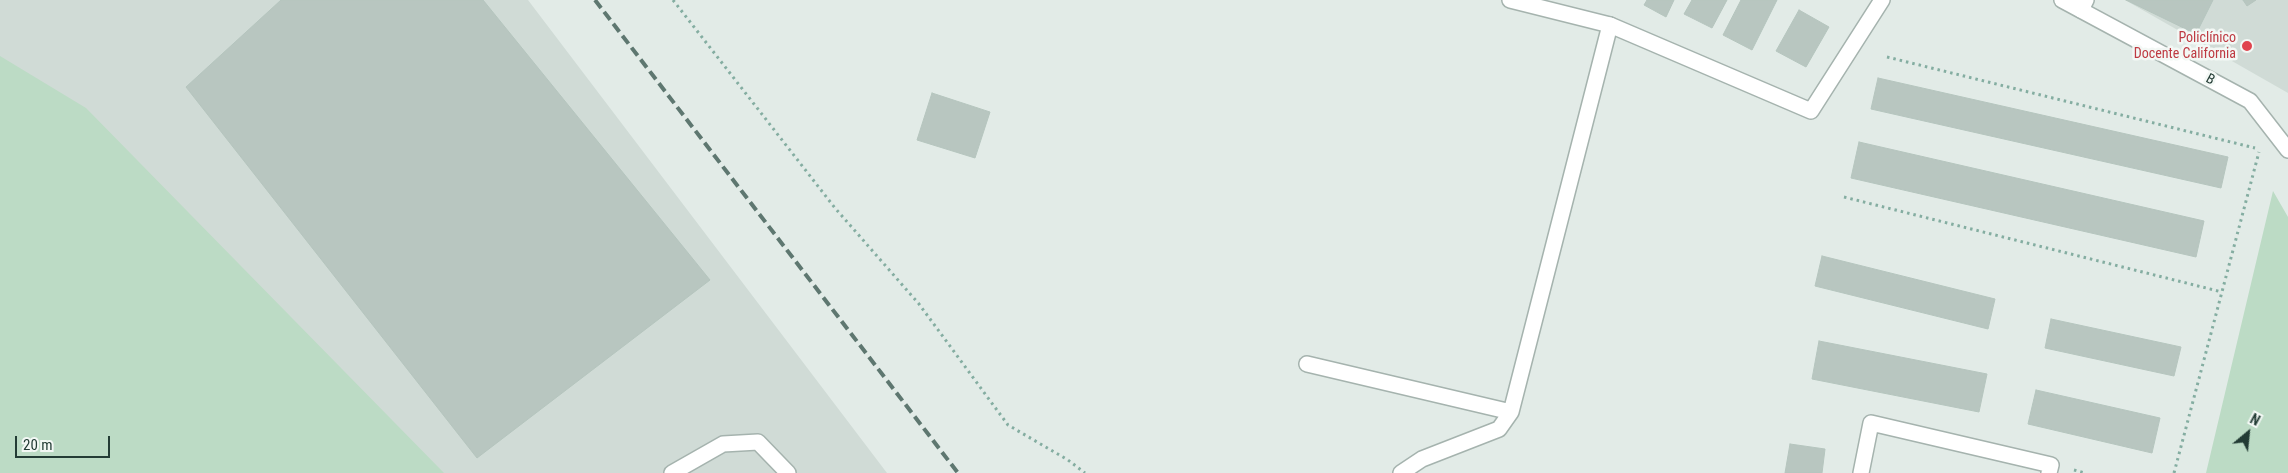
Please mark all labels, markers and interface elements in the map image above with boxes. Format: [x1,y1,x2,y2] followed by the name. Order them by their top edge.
[2134,30,2236,62] place label: Policlínico Docente California
[2240,39,2254,53] marker: Policlínico Docente California
[2203,71,2217,89] street label: B
[2223,408,2273,458] north arrow
[2247,411,2263,429] text: N
[18,426,112,458] scale bar
[23,436,53,454] text: 20 m

